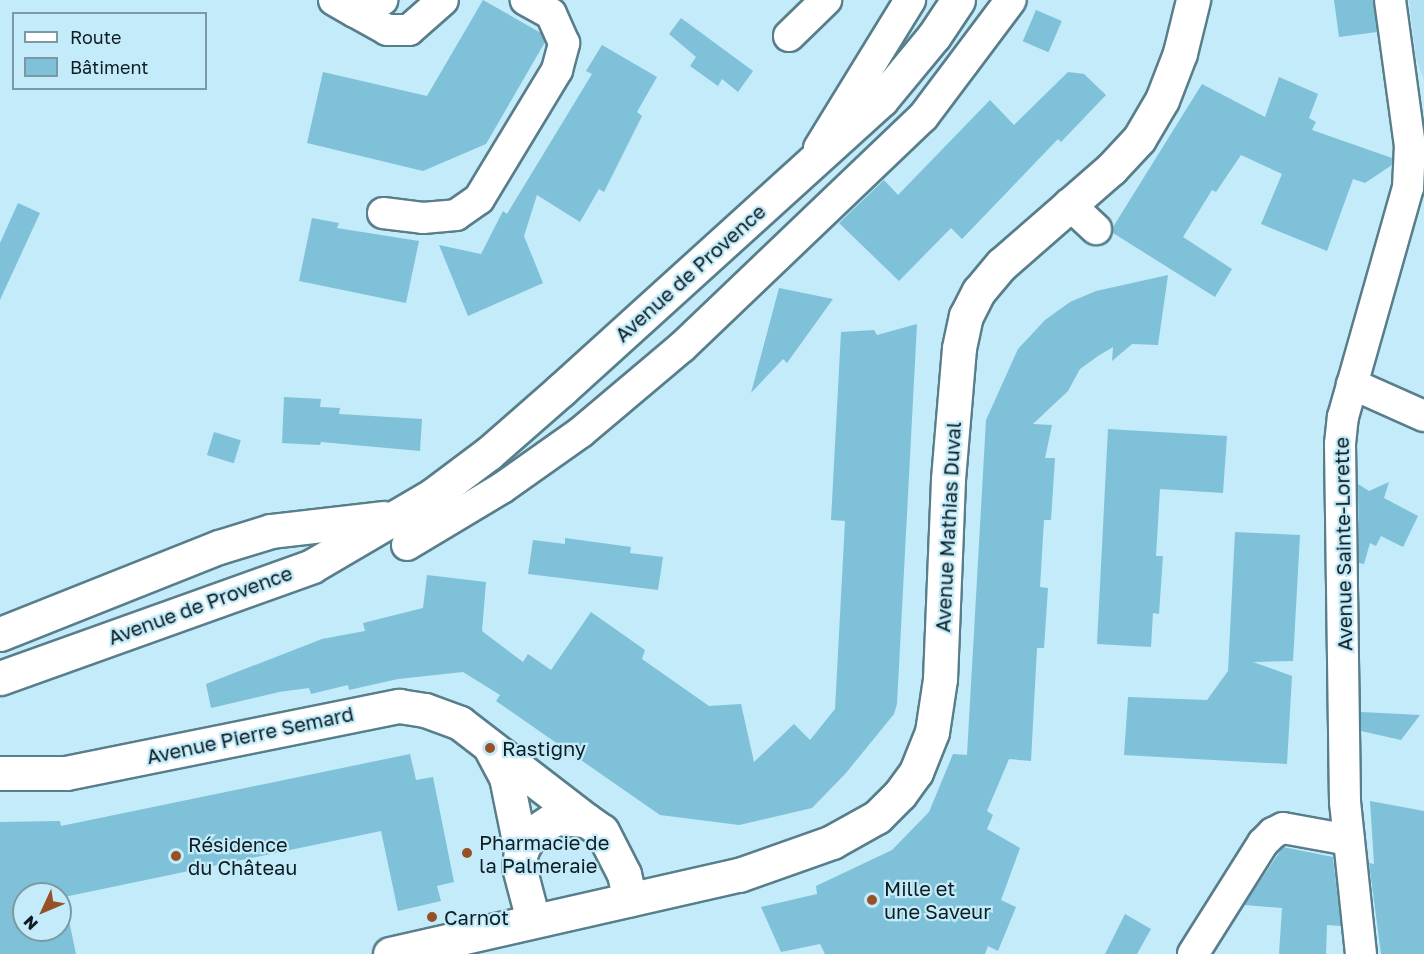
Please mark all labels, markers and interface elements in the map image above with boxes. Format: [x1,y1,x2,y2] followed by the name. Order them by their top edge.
[12,12,207,90] legend
[70,26,121,48] text: Route
[70,56,149,78] text: Bâtiment
[610,199,770,347] street label: Avenue de Provence
[930,421,966,633] street label: Avenue Mathias Duval
[1329,437,1357,651] street label: Avenue Sainte-Lorette
[105,561,295,649] street label: Avenue de Provence
[144,701,356,769] street label: Avenue Pierre Semard
[502,736,586,760] place label: Rastigny
[483,741,497,755] marker: Rastigny
[479,830,609,877] place label: Pharmacie de la Palmeraie
[188,832,297,879] place label: Résidence du Château
[460,846,474,860] marker: Pharmacie de la Palmeraie
[169,849,183,863] marker: Résidence du Château
[884,876,991,923] place label: Mille et une Saveur
[12,882,72,942] north arrow
[865,893,879,907] marker: Mille et une Saveur
[444,905,509,929] place label: Carnot
[425,910,439,924] marker: Carnot
[19,912,42,934] text: N

